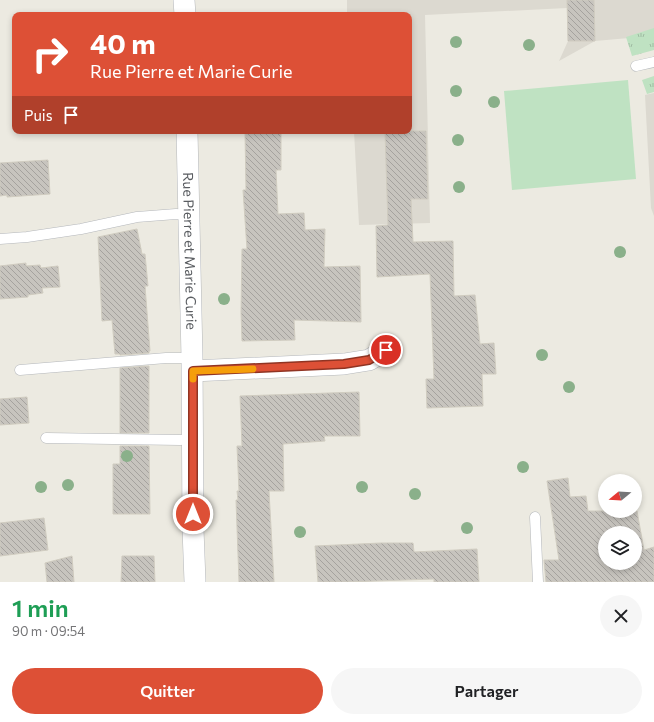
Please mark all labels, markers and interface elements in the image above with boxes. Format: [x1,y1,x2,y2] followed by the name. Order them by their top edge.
[90,26,156,60] text: 40 m
[24,28,76,80] icon: right
[90,60,293,82] text: Rue Pierre et Marie Curie
[60,104,82,126] icon: arrive
[24,106,52,124] text: Puis
[180,172,200,330] street label: Rue Pierre et Marie Curie
[369,333,403,367] pin
[375,339,397,361] icon: arrive
[598,474,642,518] north arrow
[598,474,642,570] map controls
[172,493,214,535] position arrow
[598,526,642,570] button: layers
[12,593,69,622] text: 1 min
[600,595,642,637] button: close
[12,623,85,639] text: 90 m · 09:54
[12,668,323,714] button: Quitter
[331,668,642,714] button: Partager

